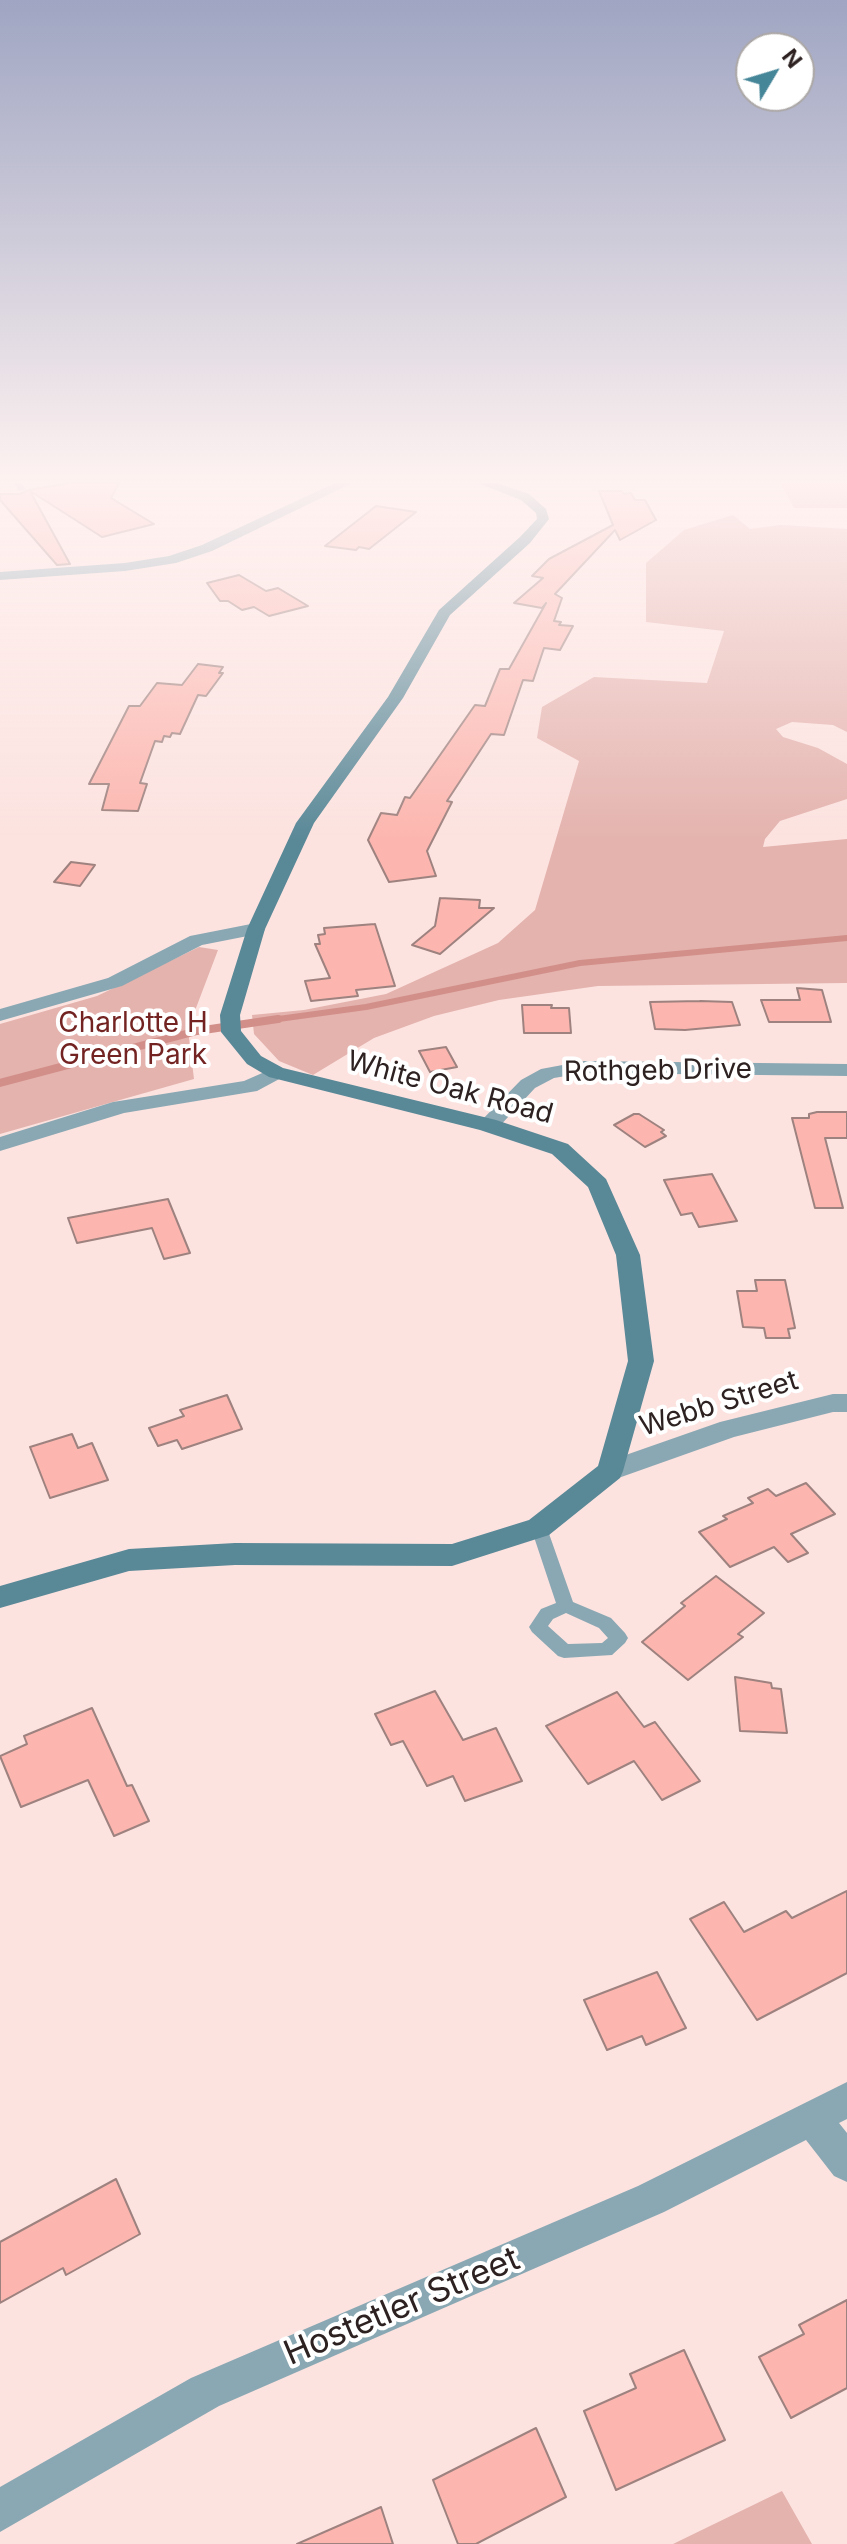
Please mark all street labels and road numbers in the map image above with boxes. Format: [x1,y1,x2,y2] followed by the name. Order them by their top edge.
[343,1044,557,1132] street label: White Oak Road
[564,1053,752,1089] street label: Rothgeb Drive
[636,1364,802,1444] street label: Webb Street
[278,2239,526,2375] street label: Hostetler Street

